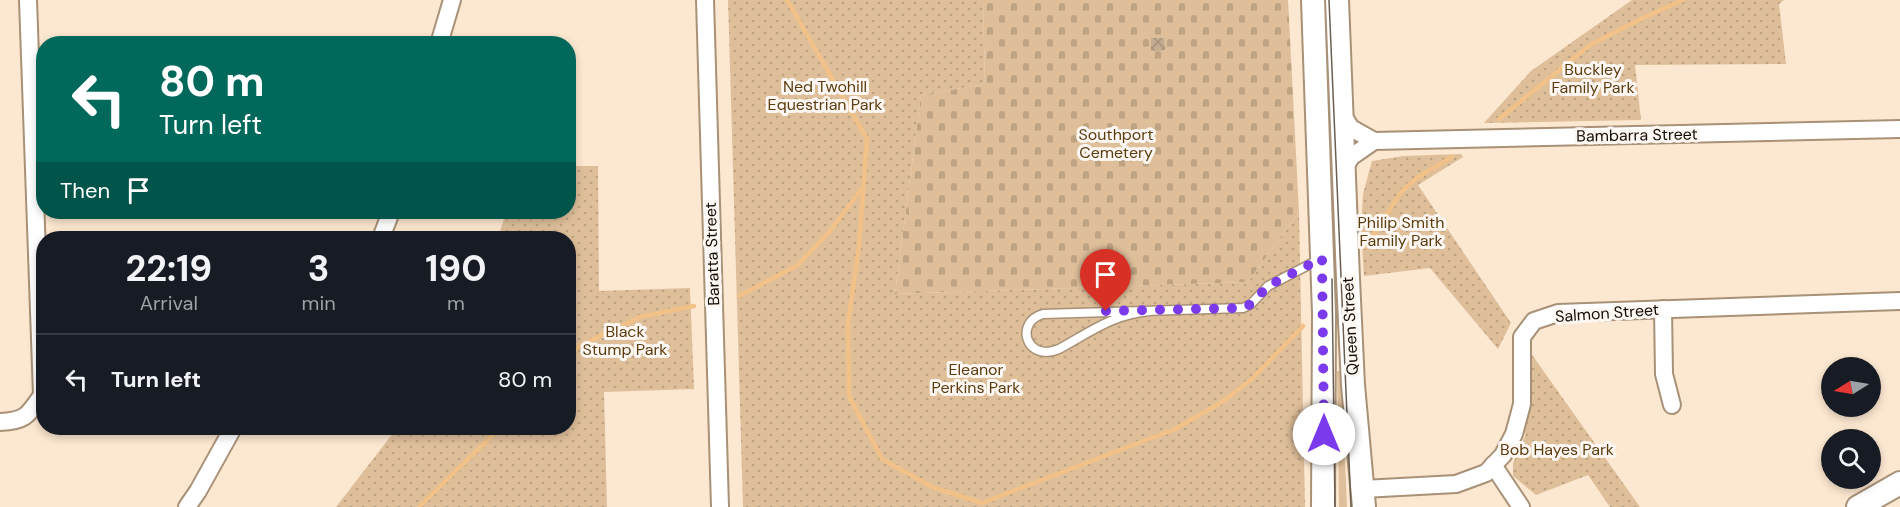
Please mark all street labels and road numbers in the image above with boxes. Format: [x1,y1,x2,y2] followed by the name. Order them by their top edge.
[1576,123,1698,147] street label: Bambarra Street
[700,202,724,306] street label: Baratta Street
[1337,276,1363,376] street label: Queen Street
[1554,299,1660,327] street label: Salmon Street

